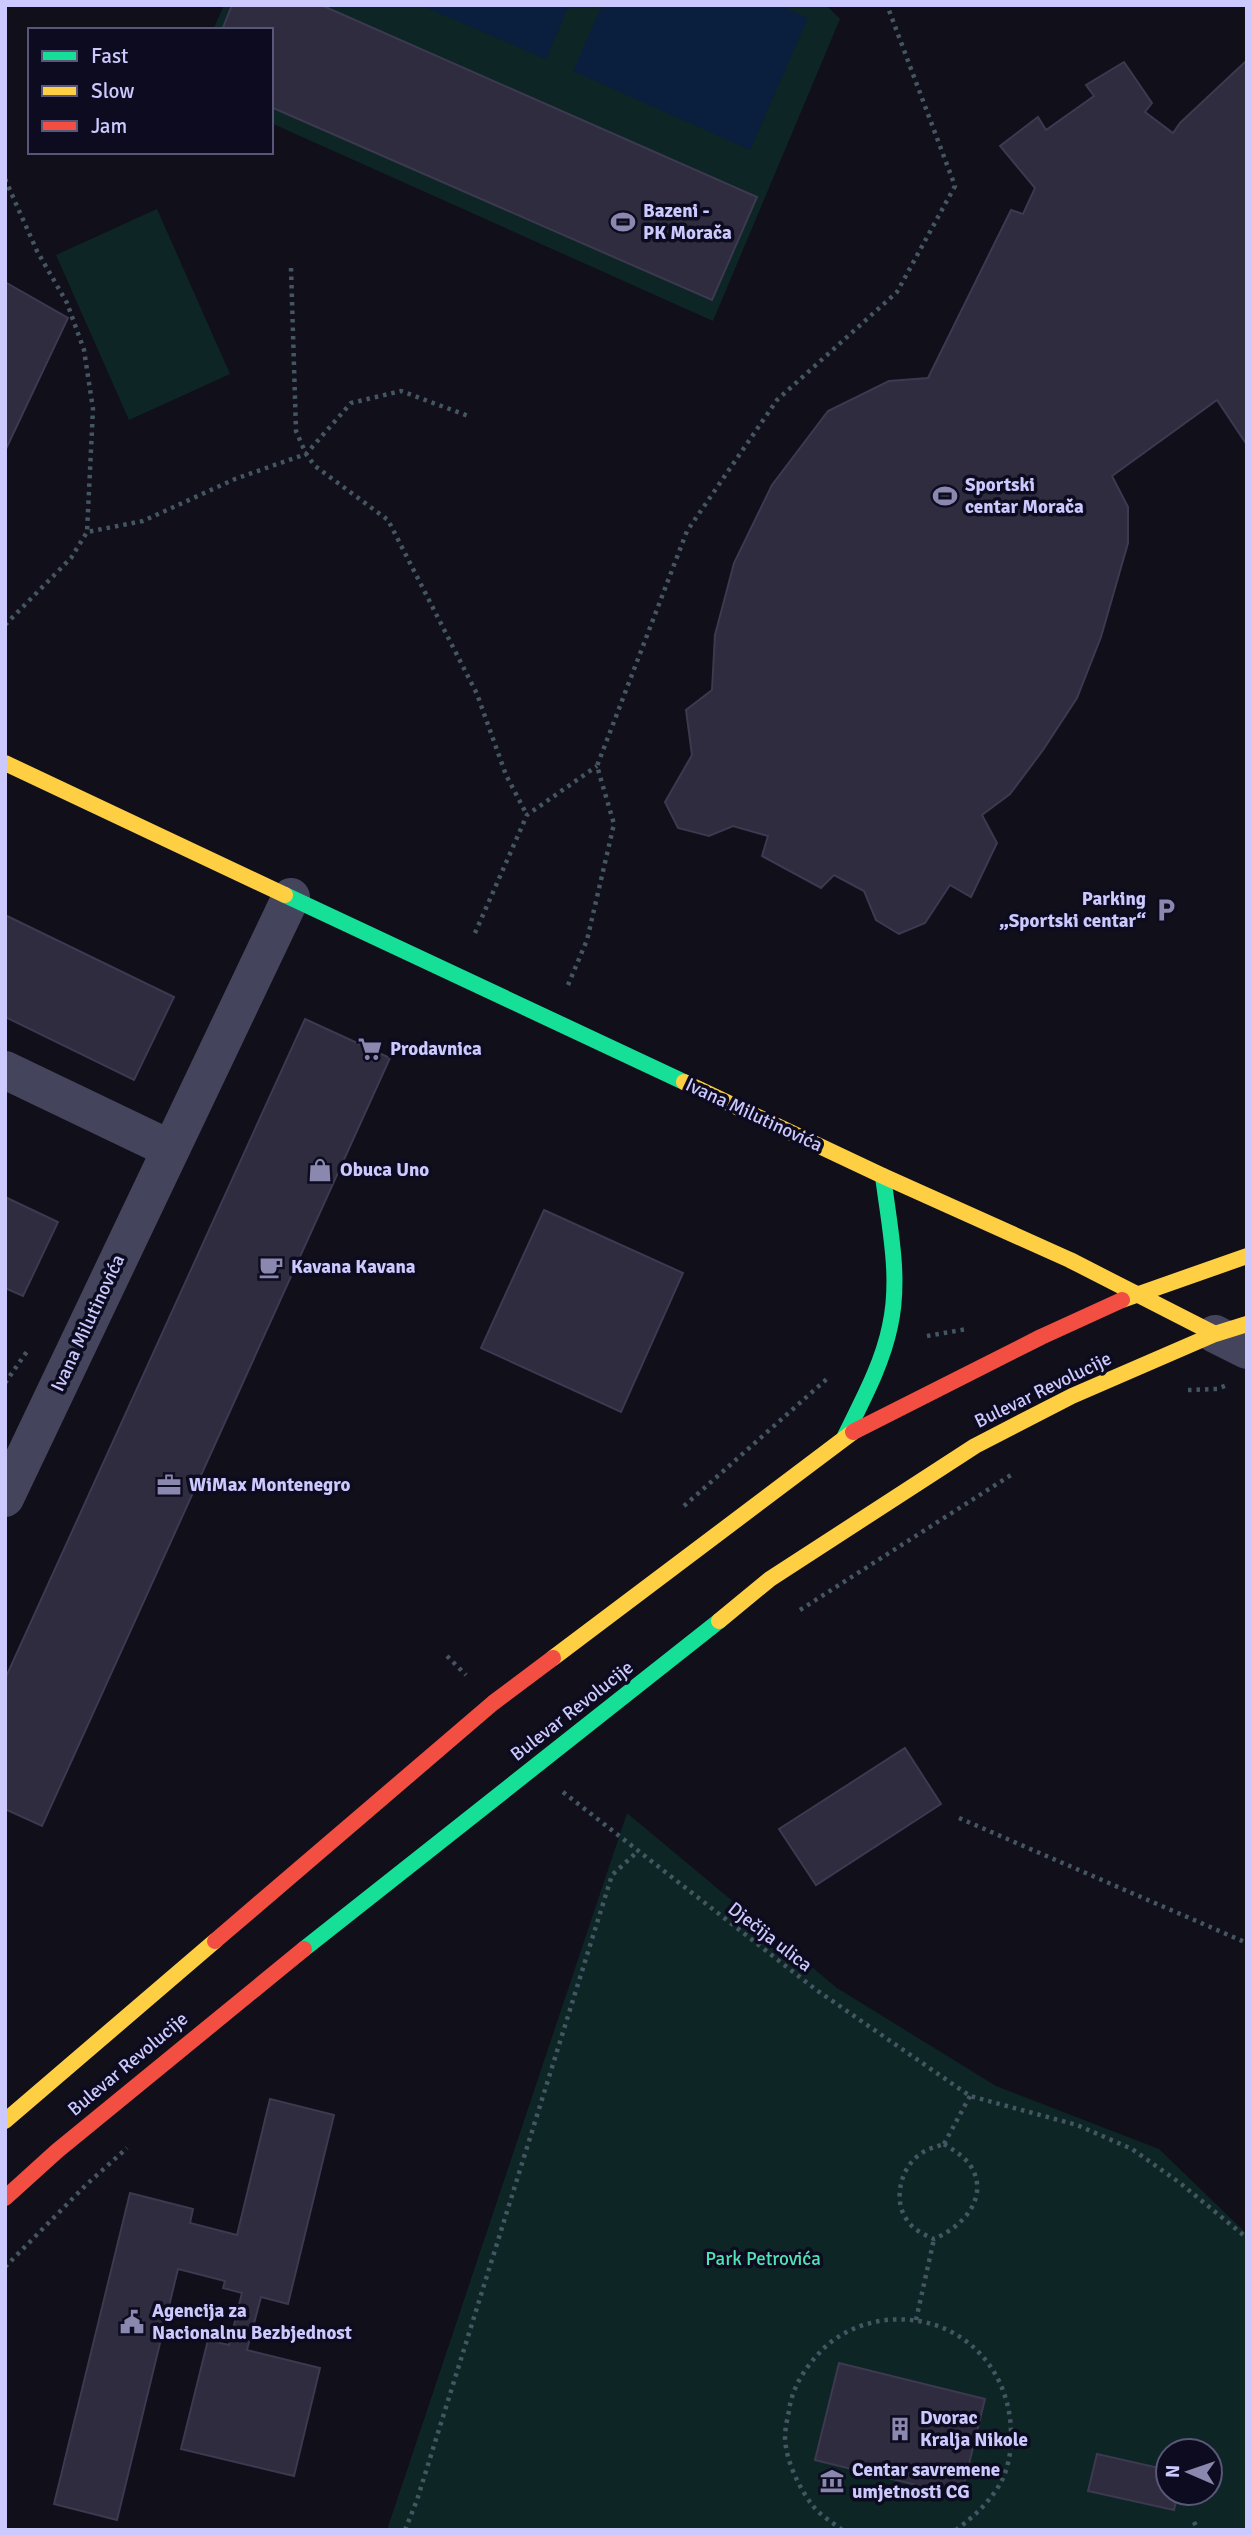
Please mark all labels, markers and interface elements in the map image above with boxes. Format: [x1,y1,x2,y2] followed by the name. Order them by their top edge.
[28,28,273,154] legend
[91,43,128,69] text: Fast
[91,78,135,104] text: Slow
[91,113,127,139] text: Jam
[643,199,732,245] place label: Bazeni - PK Morača
[609,208,637,236] sports icon: Bazeni - PK Morača
[965,473,1084,519] place label: Sportski centar Morača
[931,482,959,510] sports icon: Sportski centar Morača
[999,887,1146,933] place label: Parking „Sportski centar“
[1152,896,1180,924] parking icon: Parking „Sportski centar“
[356,1035,384,1063] supermarket icon: Prodavnica
[390,1037,482,1061] place label: Prodavnica
[682,1073,826,1157] street label: Ivana Milutinovića
[306,1156,334,1184] shop icon: Obuca Uno
[340,1158,429,1182] place label: Obuca Uno
[46,1251,130,1395] street label: Ivana Milutinovića
[257,1253,285,1281] cafe icon: Kavana Kavana
[291,1255,416,1279] place label: Kavana Kavana
[971,1346,1115,1434] street label: Bulevar Revolucije
[155,1471,183,1499] office icon: WiMax Montenegro
[189,1473,351,1497] place label: WiMax Montenegro
[506,1656,638,1766] street label: Bulevar Revolucije
[723,1897,817,1977] street label: Dječija ulica
[63,2007,193,2121] street label: Bulevar Revolucije
[705,2247,821,2271] park label: Park Petrovića
[152,2299,352,2345] place label: Agencija za Nacionalnu Bezbjednost
[118,2308,146,2336] public building icon: Agencija za Nacionalnu Bezbjednost
[920,2406,1028,2452] place label: Dvorac Kralja Nikole
[886,2415,914,2443] building icon: Dvorac Kralja Nikole
[1154,2437,1224,2507] north arrow
[852,2458,1000,2504] place label: Centar savremene umjetnosti CG
[1161,2464,1185,2478] text: N
[818,2467,846,2495] museum icon: Centar savremene umjetnosti CG

